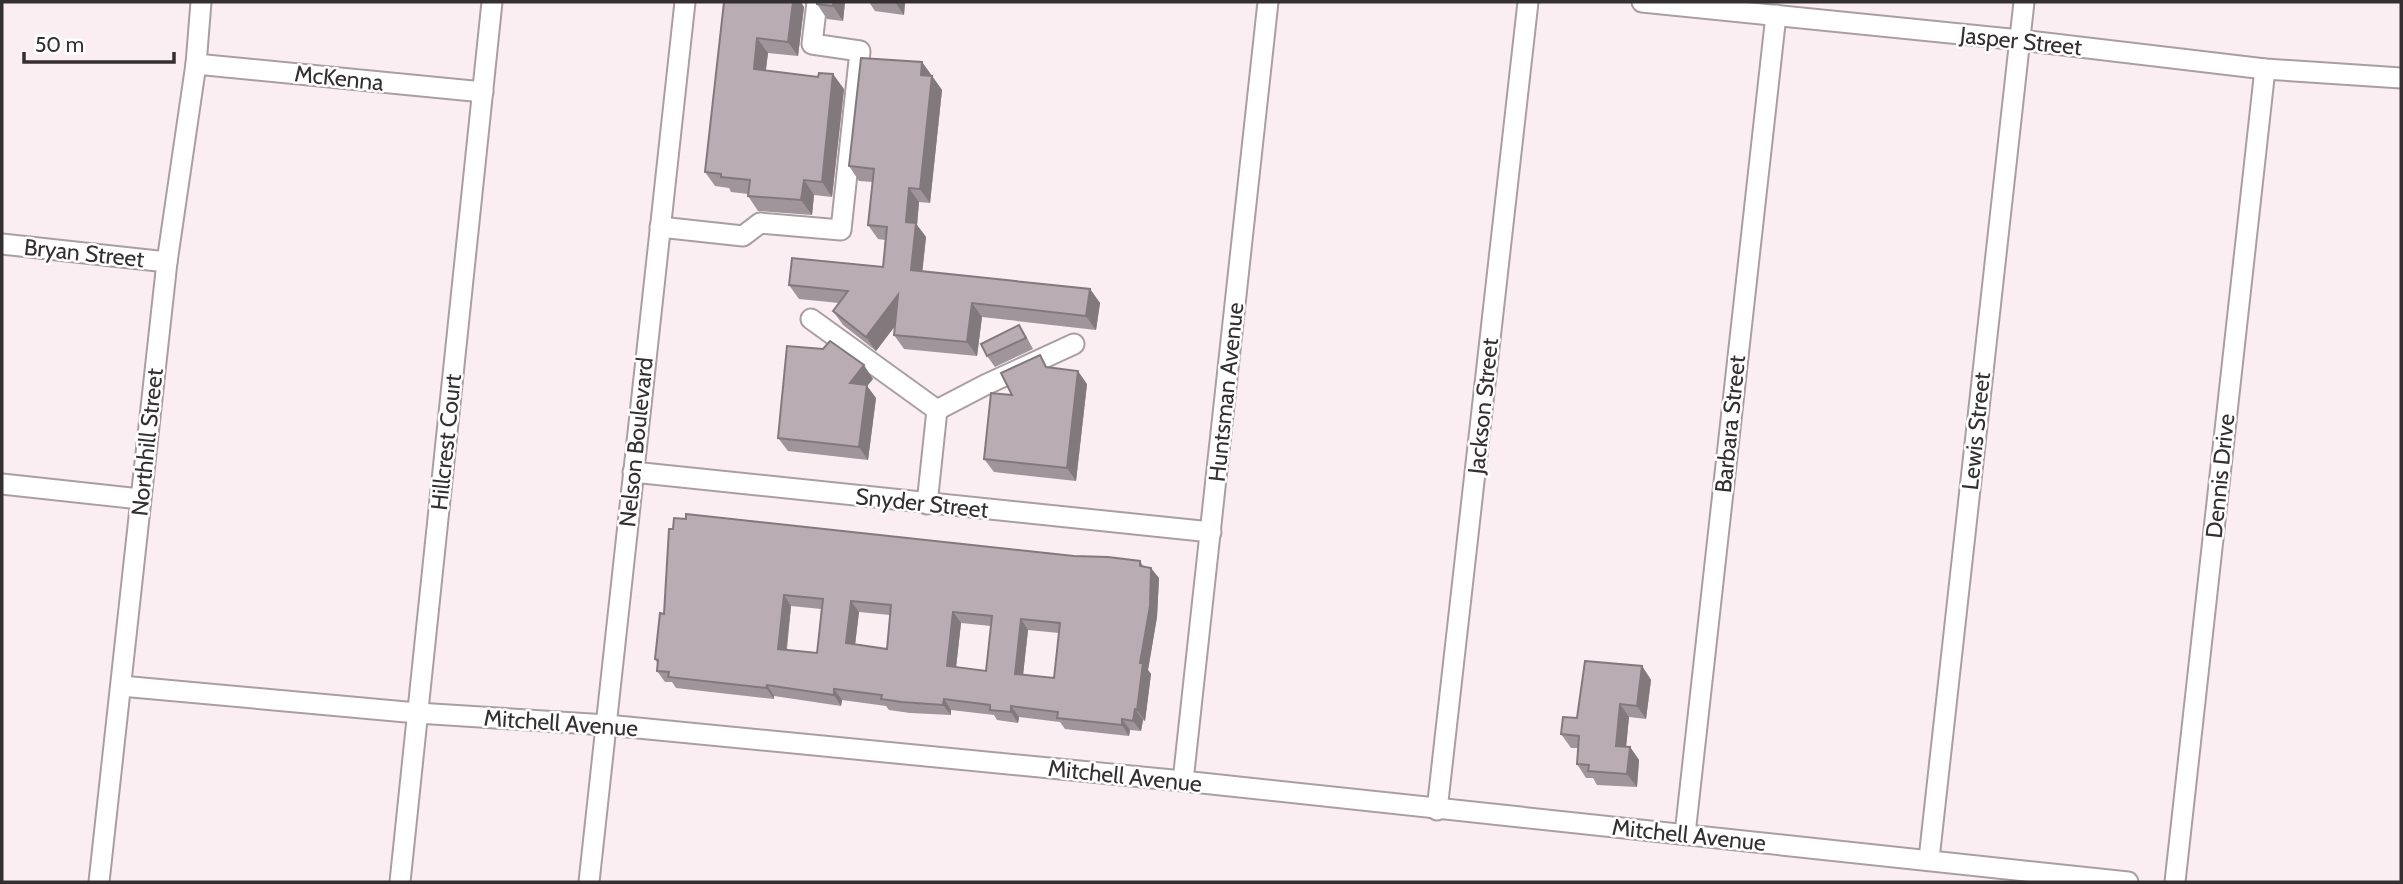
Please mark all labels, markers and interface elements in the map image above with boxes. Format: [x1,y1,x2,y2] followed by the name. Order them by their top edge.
[24,21,175,65] scale bar
[1958,21,2084,61] street label: Jasper Street
[35,32,84,57] text: 50 m
[293,59,385,97] street label: McKenna
[23,233,146,273] street label: Bryan Street
[1203,301,1249,483] street label: Huntsman Avenue
[1462,336,1504,476] street label: Jackson Street
[1709,354,1751,494] street label: Barbara Street
[613,356,659,528] street label: Nelson Boulevard
[125,366,169,517] street label: Northhill Street
[1956,370,1996,491] street label: Lewis Street
[425,372,467,512] street label: Hillcrest Court
[2200,412,2240,540] street label: Dennis Drive
[854,482,990,524] street label: Snyder Street
[483,704,639,742] street label: Mitchell Avenue
[1047,754,1204,798] street label: Mitchell Avenue
[1611,813,1768,857] street label: Mitchell Avenue

